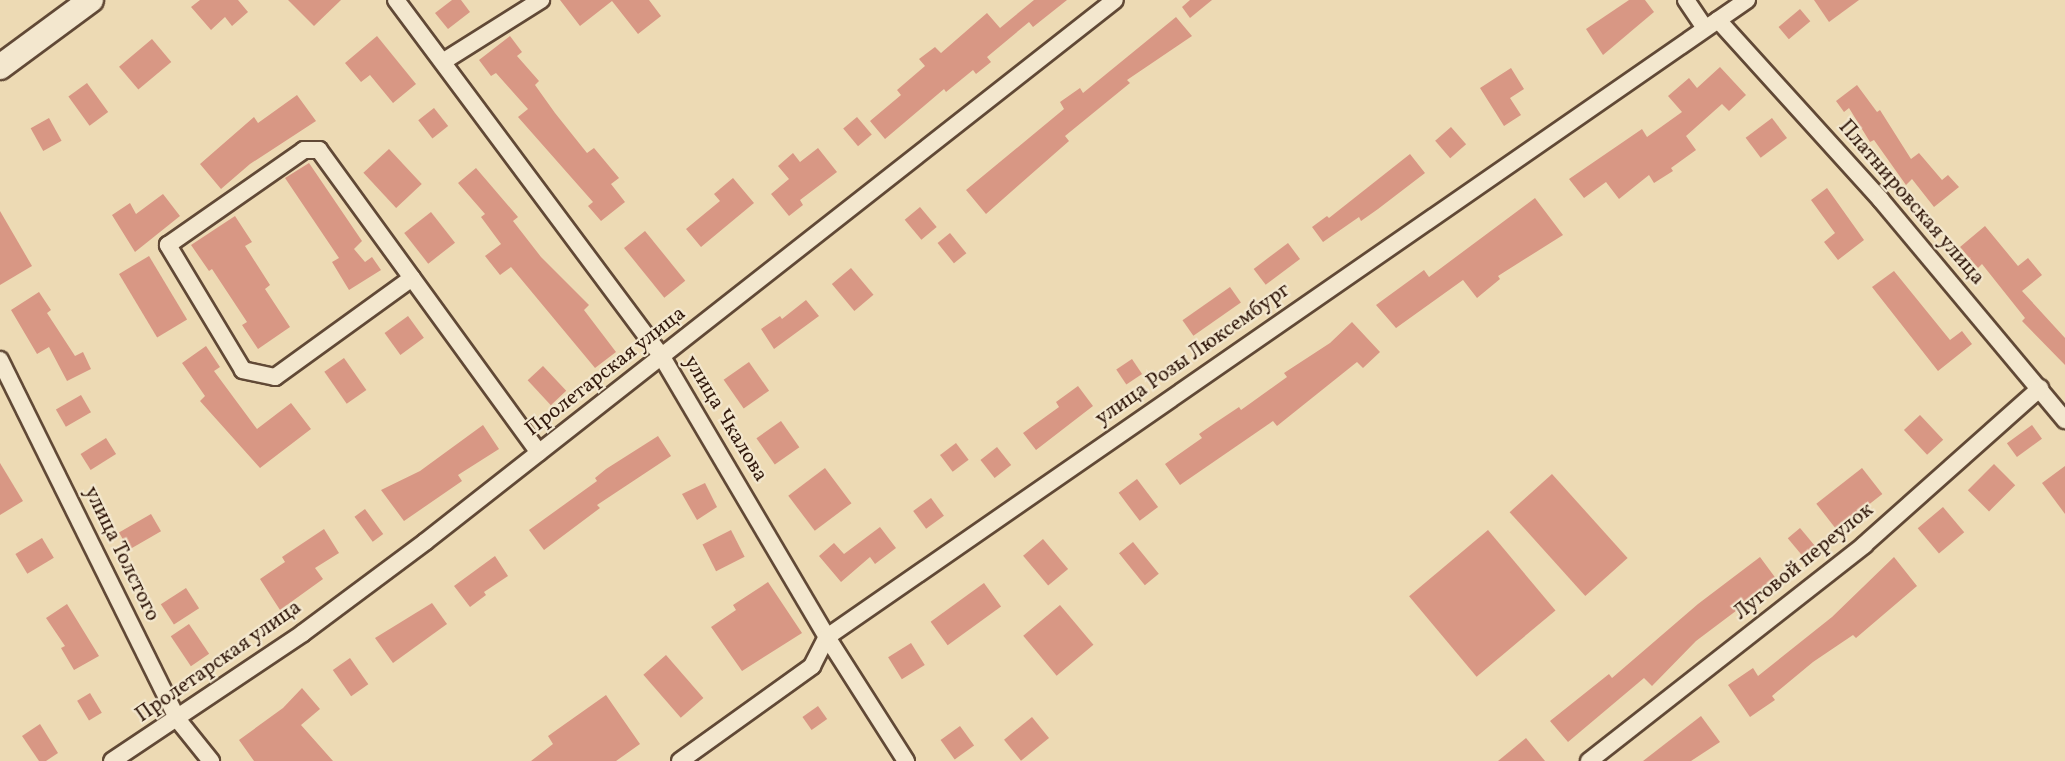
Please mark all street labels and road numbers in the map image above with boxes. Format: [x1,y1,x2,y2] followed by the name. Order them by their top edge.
[1832,115,1990,291] street label: Платнировская улица
[1091,278,1295,432] street label: улица Розы Люксембург
[521,301,691,443] street label: Пролетарская улица
[677,351,773,487] street label: улица Чкалова
[77,482,165,626] street label: улица Толстого
[1729,498,1879,626] street label: Луговой переулок
[131,595,307,729] street label: Пролетарская улица

